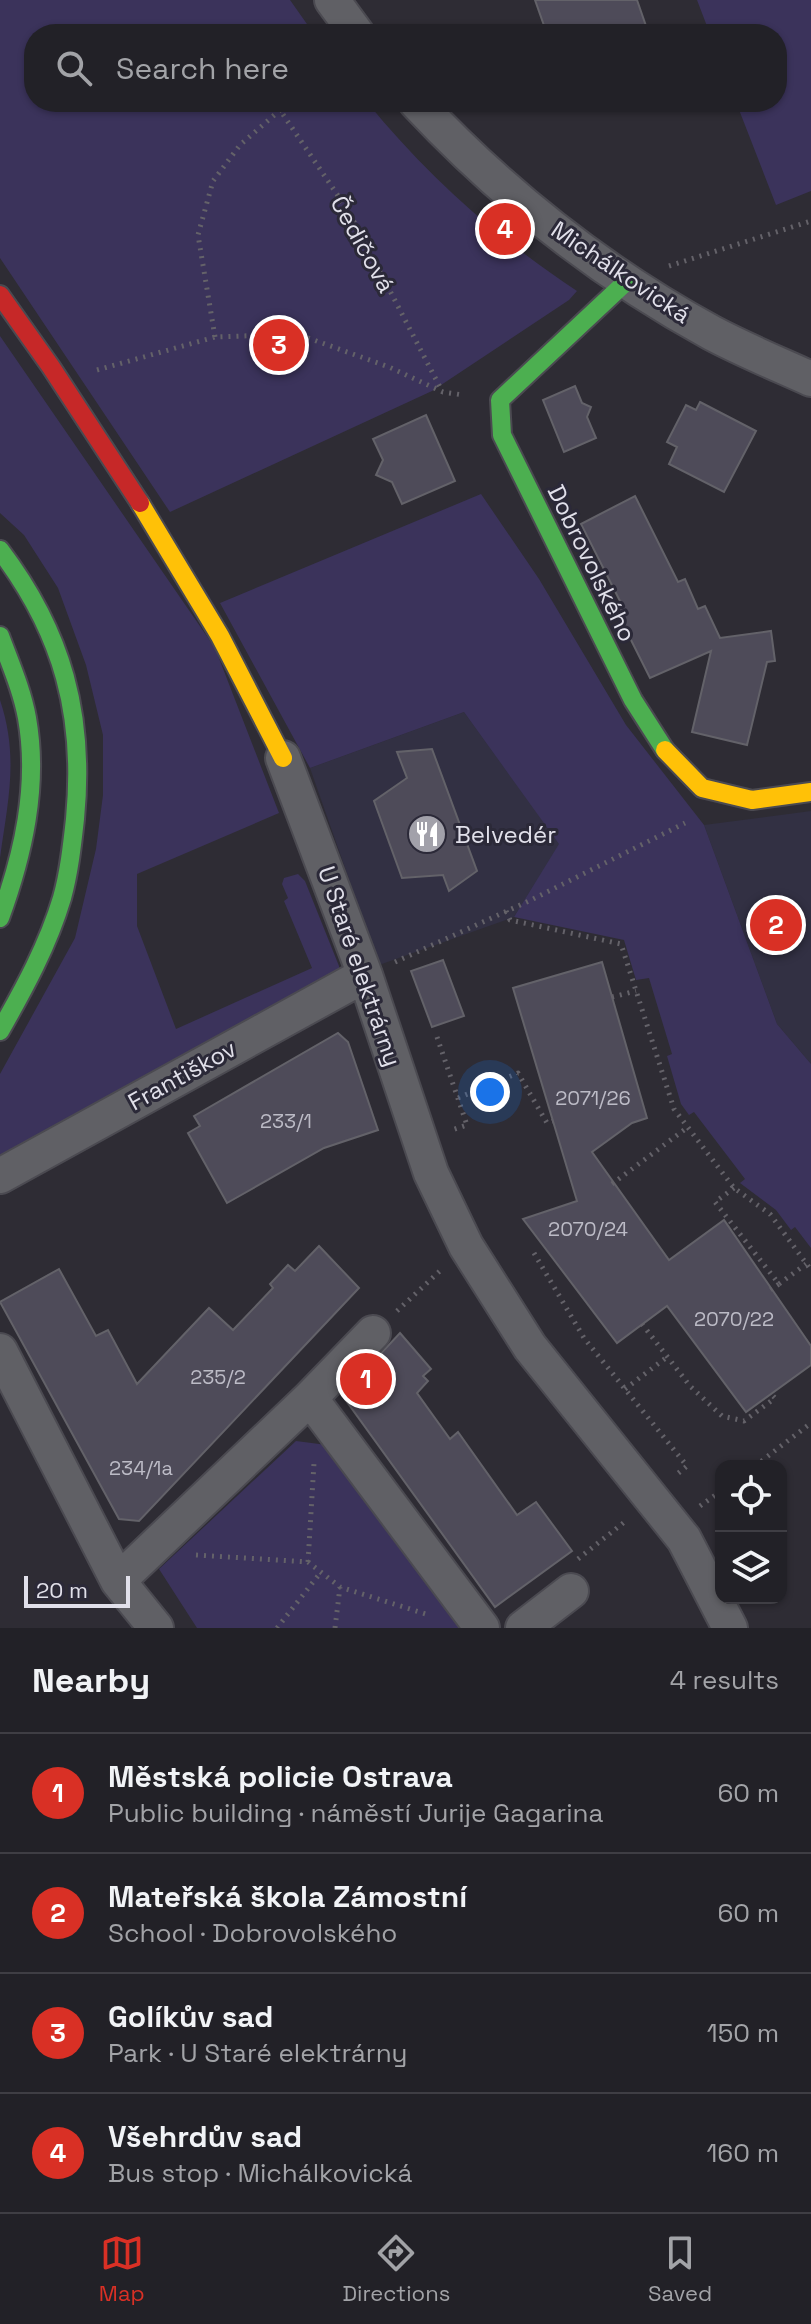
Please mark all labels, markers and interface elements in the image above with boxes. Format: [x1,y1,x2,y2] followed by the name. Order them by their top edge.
[24,24,787,112] search box
[52,46,96,90] icon: search
[116,49,289,88] text: Search here
[324,190,402,298] street label: Čedičová
[479,199,531,259] pin: 4
[545,214,697,330] street label: Michálkovická
[253,315,305,375] pin: 3
[541,479,643,647] street label: Dobrovolského
[406,813,448,855] restaurant icon: Belvedér
[455,819,556,850] place label: Belvedér
[311,862,409,1070] street label: U Staré elektrárny
[750,895,802,955] pin: 2
[122,1033,242,1117] street label: Františkov
[470,1072,510,1112] your location
[555,1085,631,1111] house number: 2071/26
[260,1108,312,1134] house number: 233/1
[548,1216,628,1242] house number: 2070/24
[694,1306,774,1332] house number: 2070/22
[340,1349,392,1409] pin: 1
[190,1364,246,1390] house number: 235/2
[109,1455,173,1481] house number: 234/1a
[715,1460,787,1604] map controls
[715,1460,787,1532] button: locate
[715,1532,787,1604] button: layers
[24,1572,130,1608] scale bar
[36,1576,88,1604] text: 20 m
[32,1659,150,1702] text: Nearby
[670,1663,779,1697] text: 4 results
[108,1757,453,1796] text: Městská policie Ostrava
[52,1776,64,1810] text: 1
[717,1776,779,1810] text: 60 m
[108,1796,604,1830] text: Public building · náměstí Jurije Gagarina
[108,1877,467,1916] text: Mateřská škola Zámostní
[50,1896,66,1930] text: 2
[717,1896,779,1930] text: 60 m
[108,1916,397,1950] text: School · Dobrovolského
[108,1997,273,2036] text: Golíkův sad
[50,2016,66,2050] text: 3
[707,2016,779,2050] text: 150 m
[108,2036,407,2070] text: Park · U Staré elektrárny
[108,2117,302,2156] text: Všehrdův sad
[50,2136,66,2170] text: 4
[707,2136,779,2170] text: 160 m
[108,2156,413,2190] text: Bus stop · Michálkovická
[99,2231,145,2307] tab: Map
[342,2231,450,2307] tab: Directions
[648,2231,712,2307] tab: Saved

